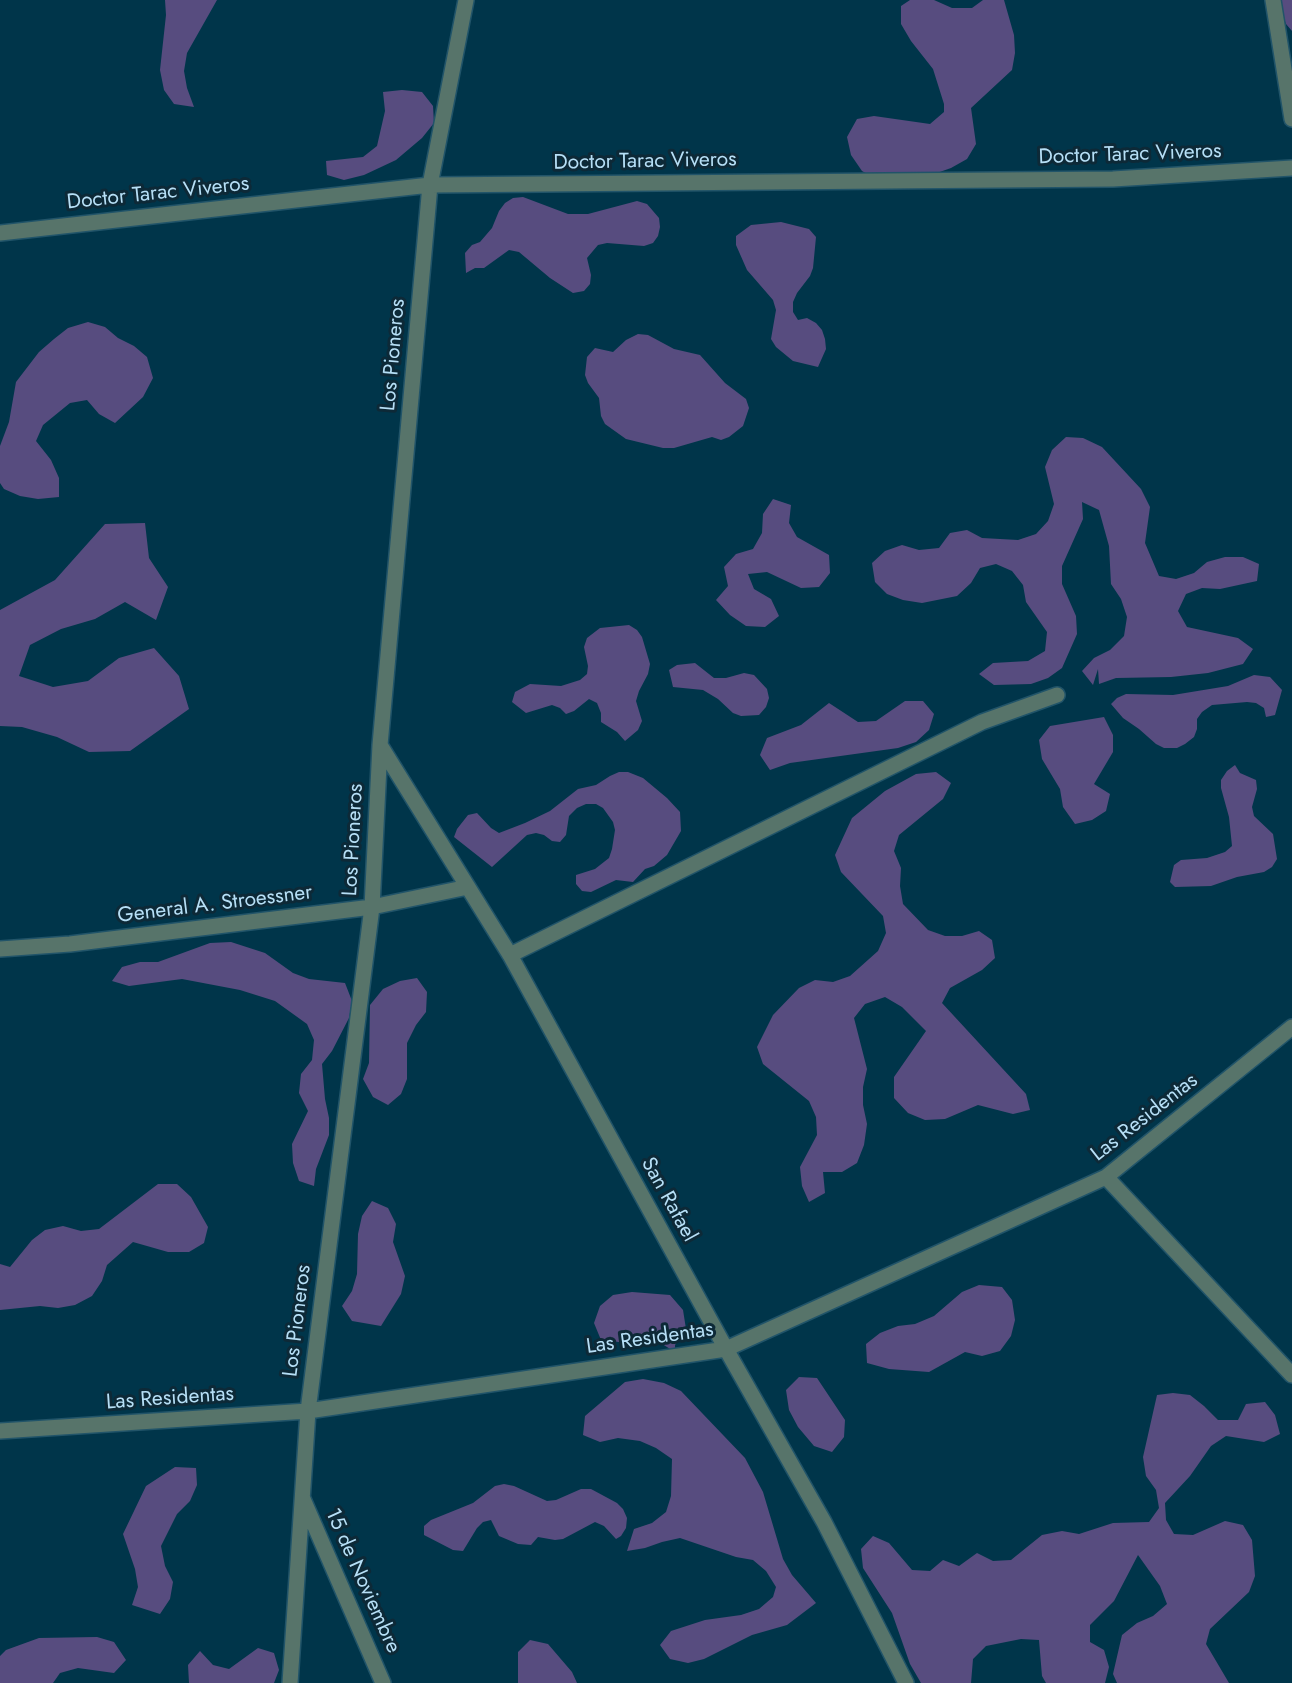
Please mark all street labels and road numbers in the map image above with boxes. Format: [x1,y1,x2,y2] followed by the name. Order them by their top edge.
[1038,139,1222,171] street label: Doctor Tarac Viveros
[553,148,737,176] street label: Doctor Tarac Viveros
[66,172,250,216] street label: Doctor Tarac Viveros
[377,298,411,412] street label: Los Pioneros
[338,783,370,897] street label: Los Pioneros
[116,881,314,929] street label: General A. Stroessner
[1087,1069,1203,1167] street label: Las Residentas
[635,1153,701,1247] street label: San Rafael
[279,1263,317,1379] street label: Los Pioneros
[585,1318,715,1360] street label: Las Residentas
[105,1382,235,1416] street label: Las Residentas
[319,1505,405,1657] street label: 15 de Noviembre

